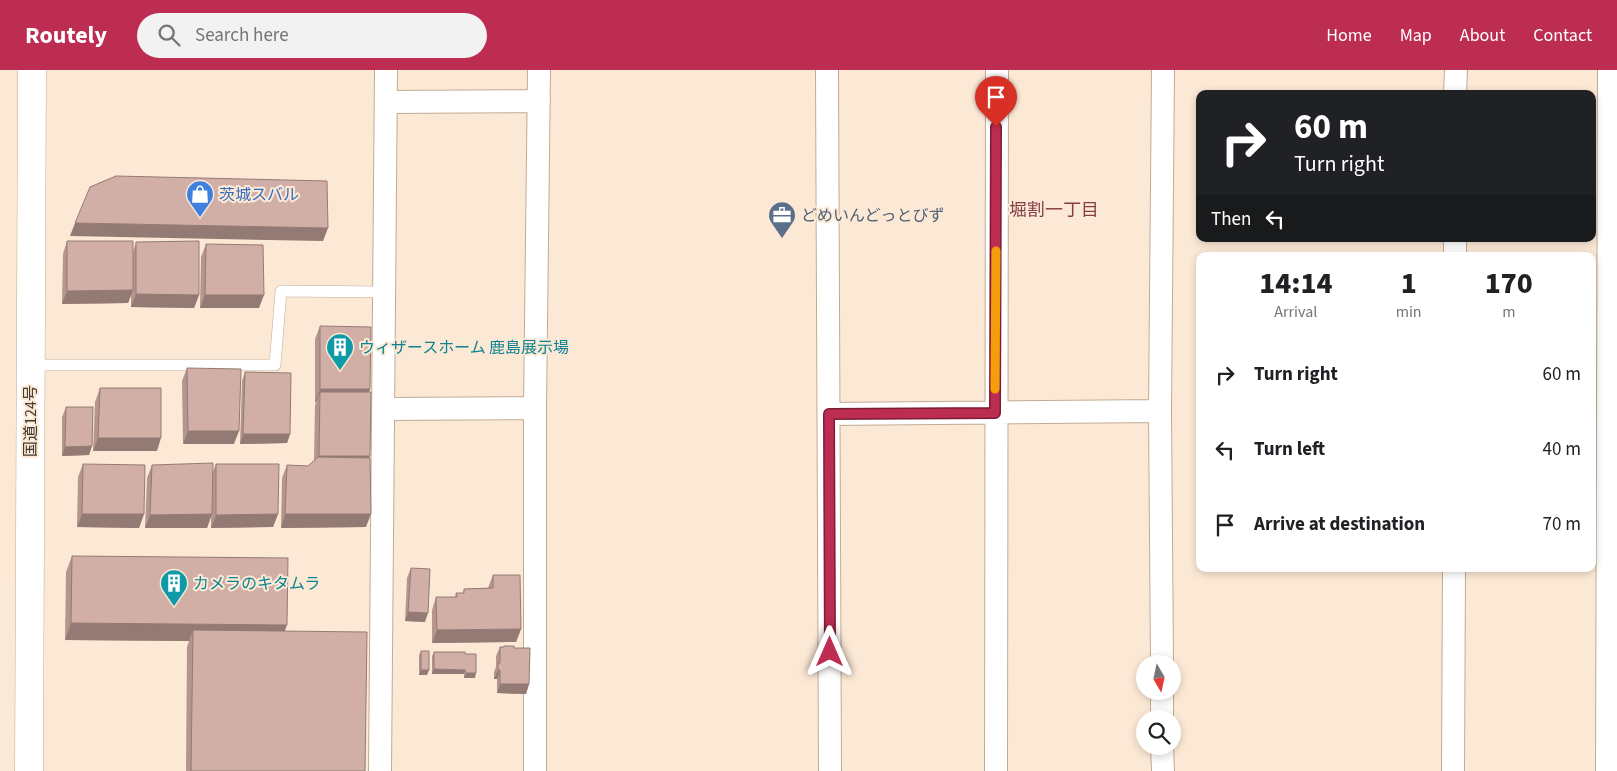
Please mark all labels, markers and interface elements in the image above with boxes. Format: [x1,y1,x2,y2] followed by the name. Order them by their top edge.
[137,13,487,58] search box
[25,18,107,53] text: Routely
[155,21,183,49] icon: search
[195,22,289,49] text: Search here
[1326,23,1372,48] text: Home
[1400,23,1432,48] text: Map
[1460,23,1505,48] text: About
[1533,23,1592,48] text: Contact
[975,76,1017,127] pin
[982,83,1010,111] icon: arrive
[1294,102,1368,152] text: 60 m
[1211,110,1276,175] icon: right
[1294,148,1384,180] text: Turn right
[185,179,215,218] shop icon: 茨城スバル
[219,184,299,206] place label: 茨城スバル
[1009,198,1099,223] district label: 堀割一丁目
[767,200,797,239] office icon: どめいんどっとびず
[801,205,945,227] place label: どめいんどっとびず
[1261,205,1289,233] icon: left
[1211,206,1251,233] text: Then
[1259,262,1333,305] text: 14:14
[1401,262,1417,305] text: 1
[1485,262,1533,305] text: 170
[1274,301,1317,323] text: Arrival
[1396,301,1422,323] text: min
[1502,301,1515,323] text: m
[325,332,355,371] building icon: ウィザースホーム 鹿島展示場
[359,337,569,359] place label: ウィザースホーム 鹿島展示場
[1211,361,1239,389] icon: right
[1254,361,1338,388] text: Turn right
[1543,361,1581,388] text: 60 m
[20,385,42,457] street label: 国道124号
[1211,436,1239,464] icon: left
[1254,436,1325,463] text: Turn left
[1543,436,1581,463] text: 40 m
[1211,511,1239,539] icon: arrive
[1254,511,1425,538] text: Arrive at destination
[1543,511,1581,538] text: 70 m
[159,568,189,607] building icon: カメラのキタムラ
[193,573,320,595] place label: カメラのキタムラ
[803,625,855,677] position arrow
[1136,655,1181,700] north arrow
[1136,655,1181,755] map controls
[1136,710,1181,755] button: search

